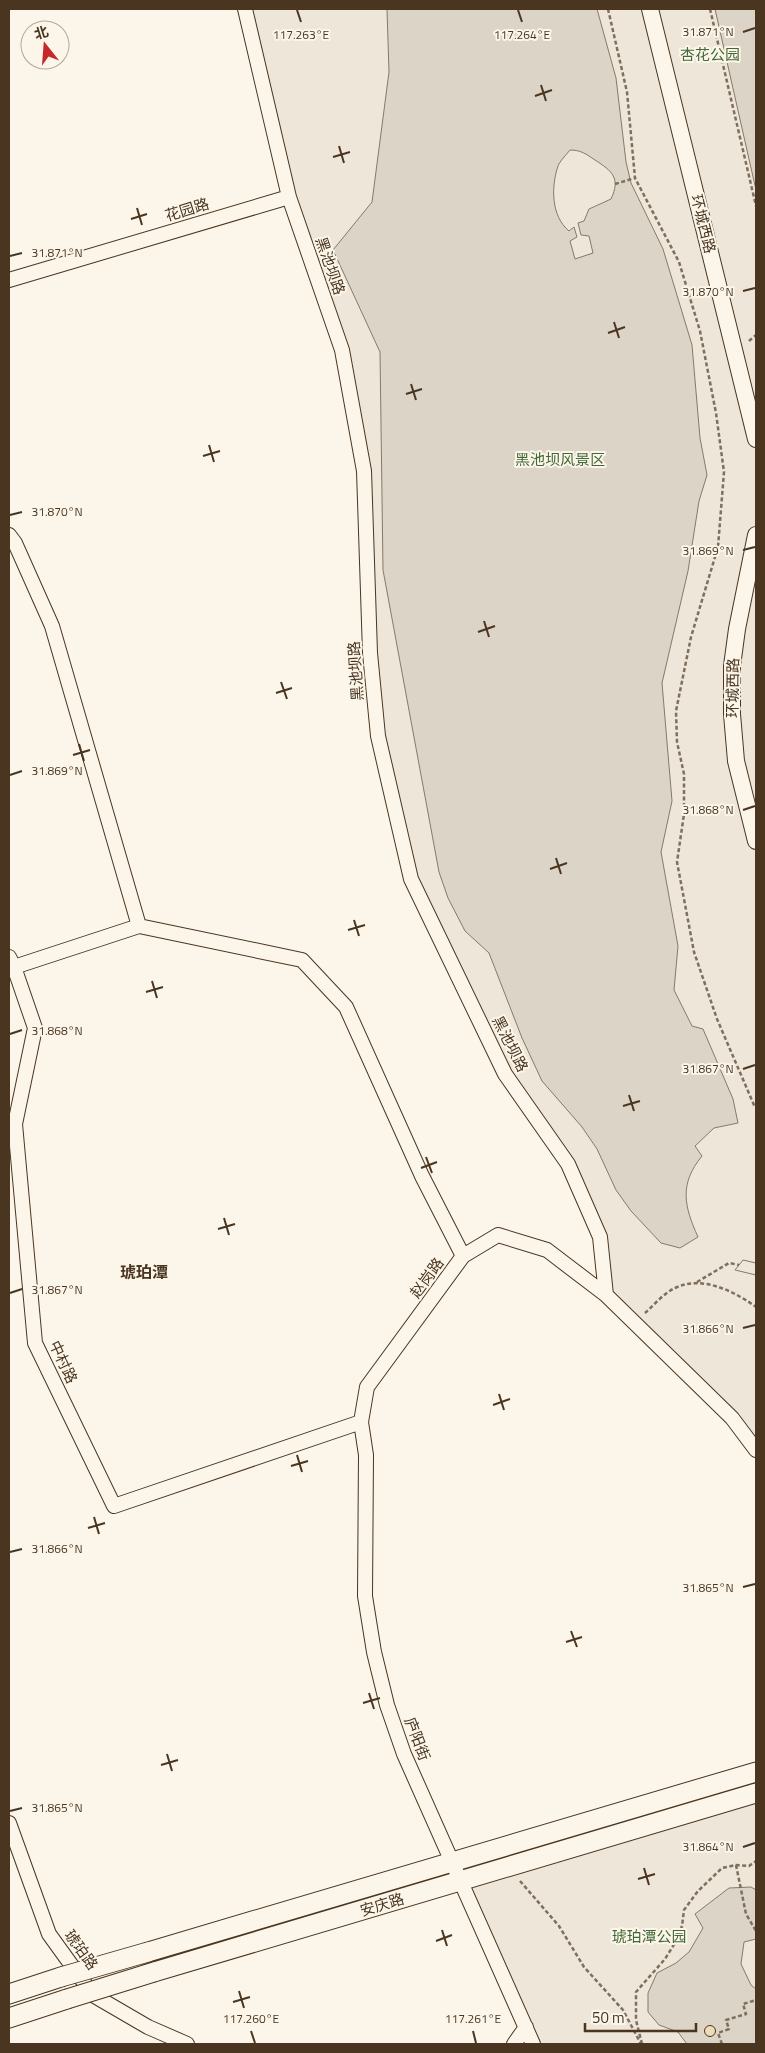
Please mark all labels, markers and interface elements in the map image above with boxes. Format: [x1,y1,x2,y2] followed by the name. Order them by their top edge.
[20,20,70,70] north arrow
[31,20,51,44] text: 北
[682,22,734,41] text: 31.871°N
[273,25,329,44] text: 117.263°E
[494,25,550,44] text: 117.264°E
[680,43,740,66] park label: 杏花公园
[162,192,212,227] street label: 花园路
[685,192,722,256] street label: 环城西路
[310,234,351,298] street label: 黑池坝路
[31,243,83,262] text: 31.871°N
[682,282,734,301] text: 31.870°N
[515,448,605,471] park label: 黑池坝风景区
[31,502,83,521] text: 31.870°N
[682,541,734,560] text: 31.869°N
[342,640,369,702] street label: 黑池坝路
[720,658,745,718] street label: 环城西路
[31,761,83,780] text: 31.869°N
[682,800,734,819] text: 31.868°N
[487,1012,534,1076] street label: 黑池坝路
[31,1021,83,1040] text: 31.868°N
[682,1059,734,1078] text: 31.867°N
[404,1253,449,1303] street label: 赵岗路
[120,1260,168,1284] district label: 琥珀潭
[31,1280,83,1299] text: 31.867°N
[682,1319,734,1338] text: 31.866°N
[44,1337,83,1387] street label: 中村路
[31,1539,83,1558] text: 31.866°N
[682,1578,734,1597] text: 31.865°N
[399,1714,436,1764] street label: 庐阳街
[31,1798,83,1817] text: 31.865°N
[682,1837,734,1856] text: 31.864°N
[357,1887,407,1922] street label: 安庆路
[59,1925,104,1975] street label: 琥珀路
[611,1925,687,1948] park label: 琥珀潭公园
[585,2000,696,2032] scale bar
[592,2006,625,2029] text: 50 m
[223,2009,279,2028] text: 117.260°E
[445,2009,501,2028] text: 117.261°E

